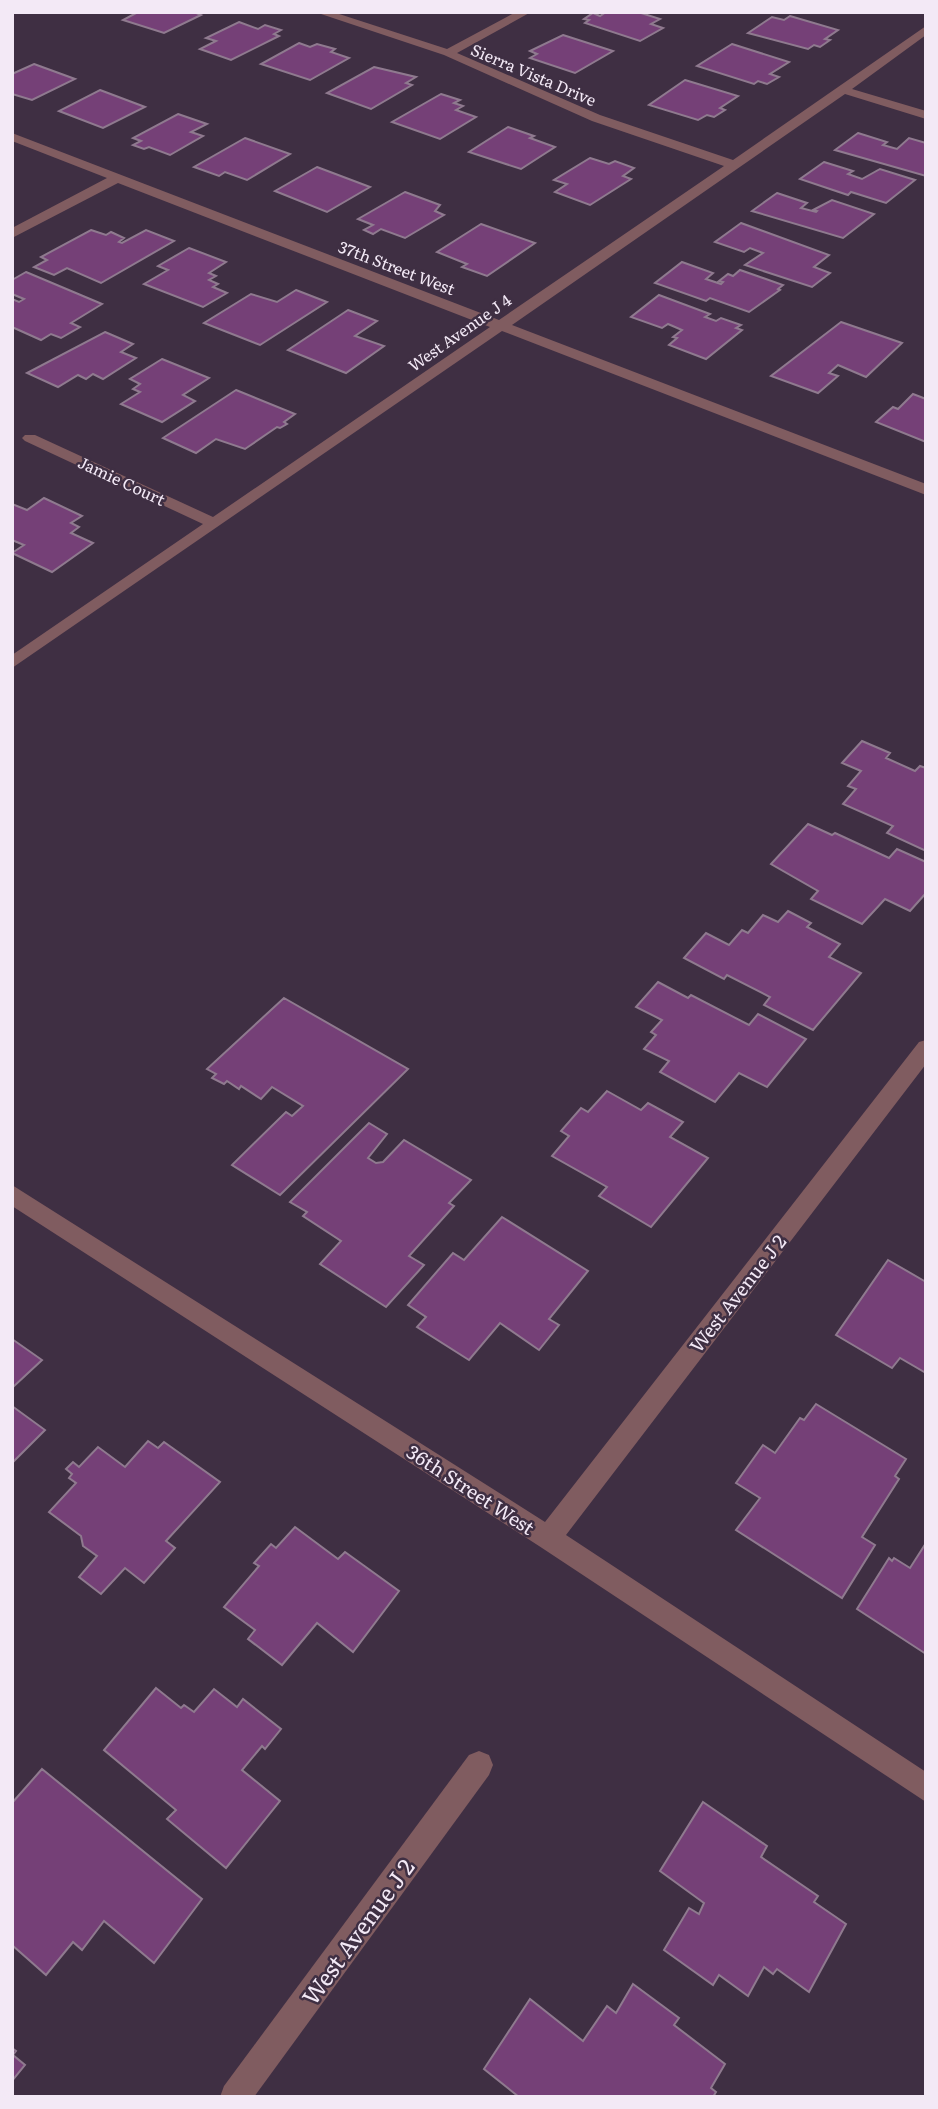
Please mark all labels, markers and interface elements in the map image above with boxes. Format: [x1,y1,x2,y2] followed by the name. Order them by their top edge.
[468,37,600,111] street label: Sierra Vista Drive
[335,234,459,300] street label: 37th Street West
[403,287,516,377] street label: West Avenue J 4
[74,449,170,511] street label: Jamie Court
[682,1228,792,1358] street label: West Avenue J 2
[402,1437,541,1541] street label: 36th Street West
[292,1851,422,2011] street label: West Avenue J 2

